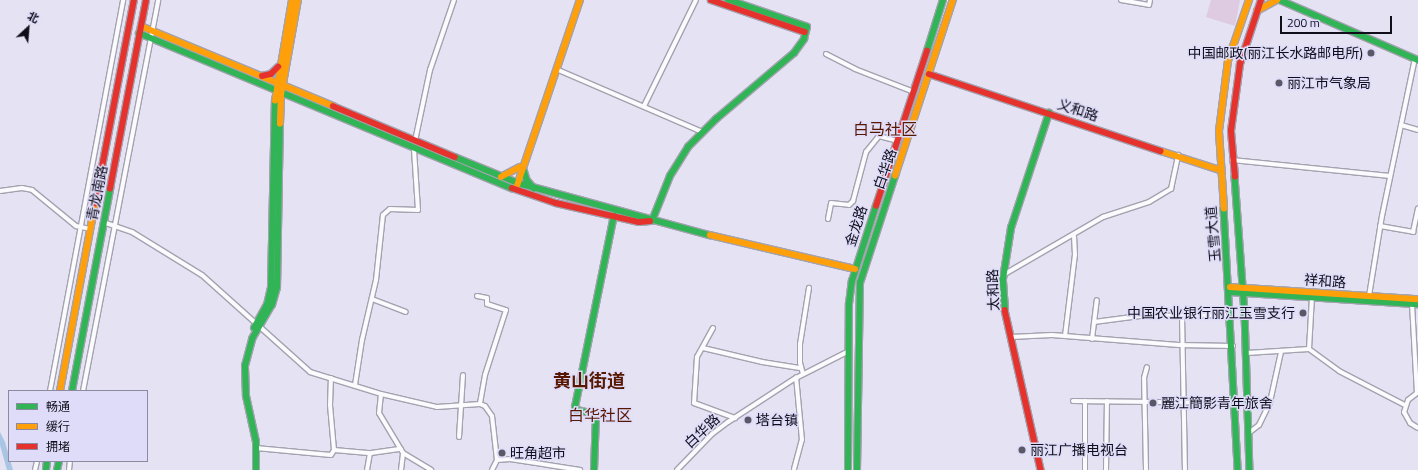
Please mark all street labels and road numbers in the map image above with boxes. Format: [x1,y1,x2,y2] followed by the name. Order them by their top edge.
[1055,96,1101,124] street label: 义和路
[870,146,900,192] street label: 白华路
[83,164,111,222] street label: 青龙南路
[842,203,870,249] street label: 金龙路
[1202,205,1224,263] street label: 玉雪大道
[984,269,1002,311] street label: 太和路
[1303,271,1347,291] street label: 祥和路
[681,411,723,451] street label: 白华路

